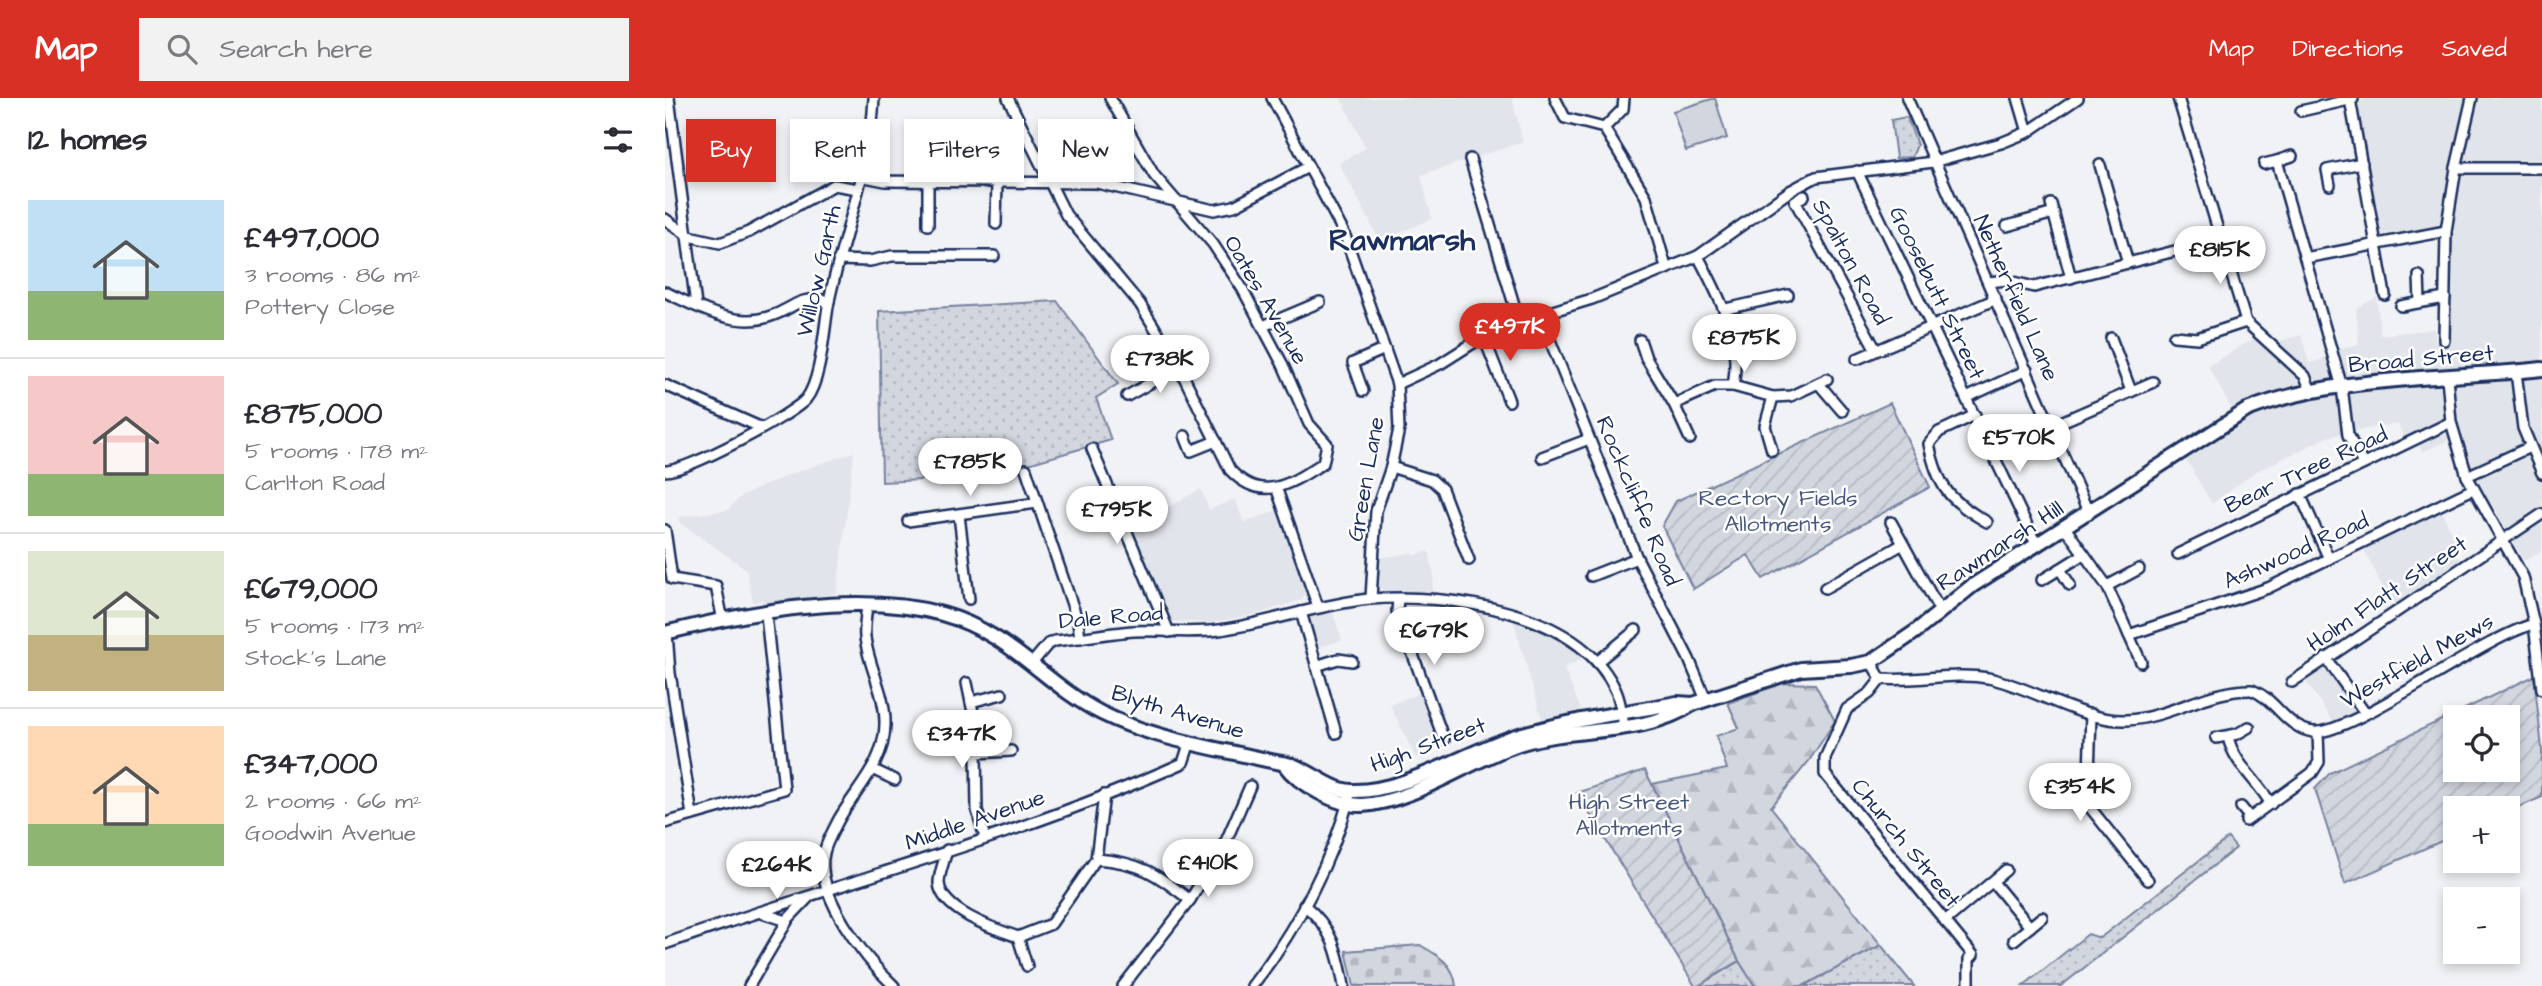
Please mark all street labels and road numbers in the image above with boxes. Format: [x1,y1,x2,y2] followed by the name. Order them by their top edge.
[1804,193,1898,331] street label: Spalton Road
[788,201,850,340] street label: Willow Garth
[1881,201,1993,386] street label: Goosebutt Street
[1965,210,2067,386] street label: Netherfield Lane
[1216,229,1316,371] street label: Oates Avenue
[2347,337,2496,381] street label: Broad Street
[1588,411,1688,591] street label: Rockcliffe Road
[1339,414,1393,544] street label: Green Lane
[2219,418,2393,522] street label: Bear Tree Road
[1930,493,2070,599] street label: Rawmarsh Hill
[2218,505,2374,597] street label: Ashwood Road
[2300,528,2474,660] street label: Holm Flatt Street
[1057,596,1165,638] street label: Dale Road
[2335,606,2499,716] street label: Westfield Mews
[1107,677,1248,748] street label: Blyth Avenue
[1366,709,1491,782] street label: High Street
[1844,771,1969,915] street label: Church Street
[901,781,1049,859] street label: Middle Avenue

